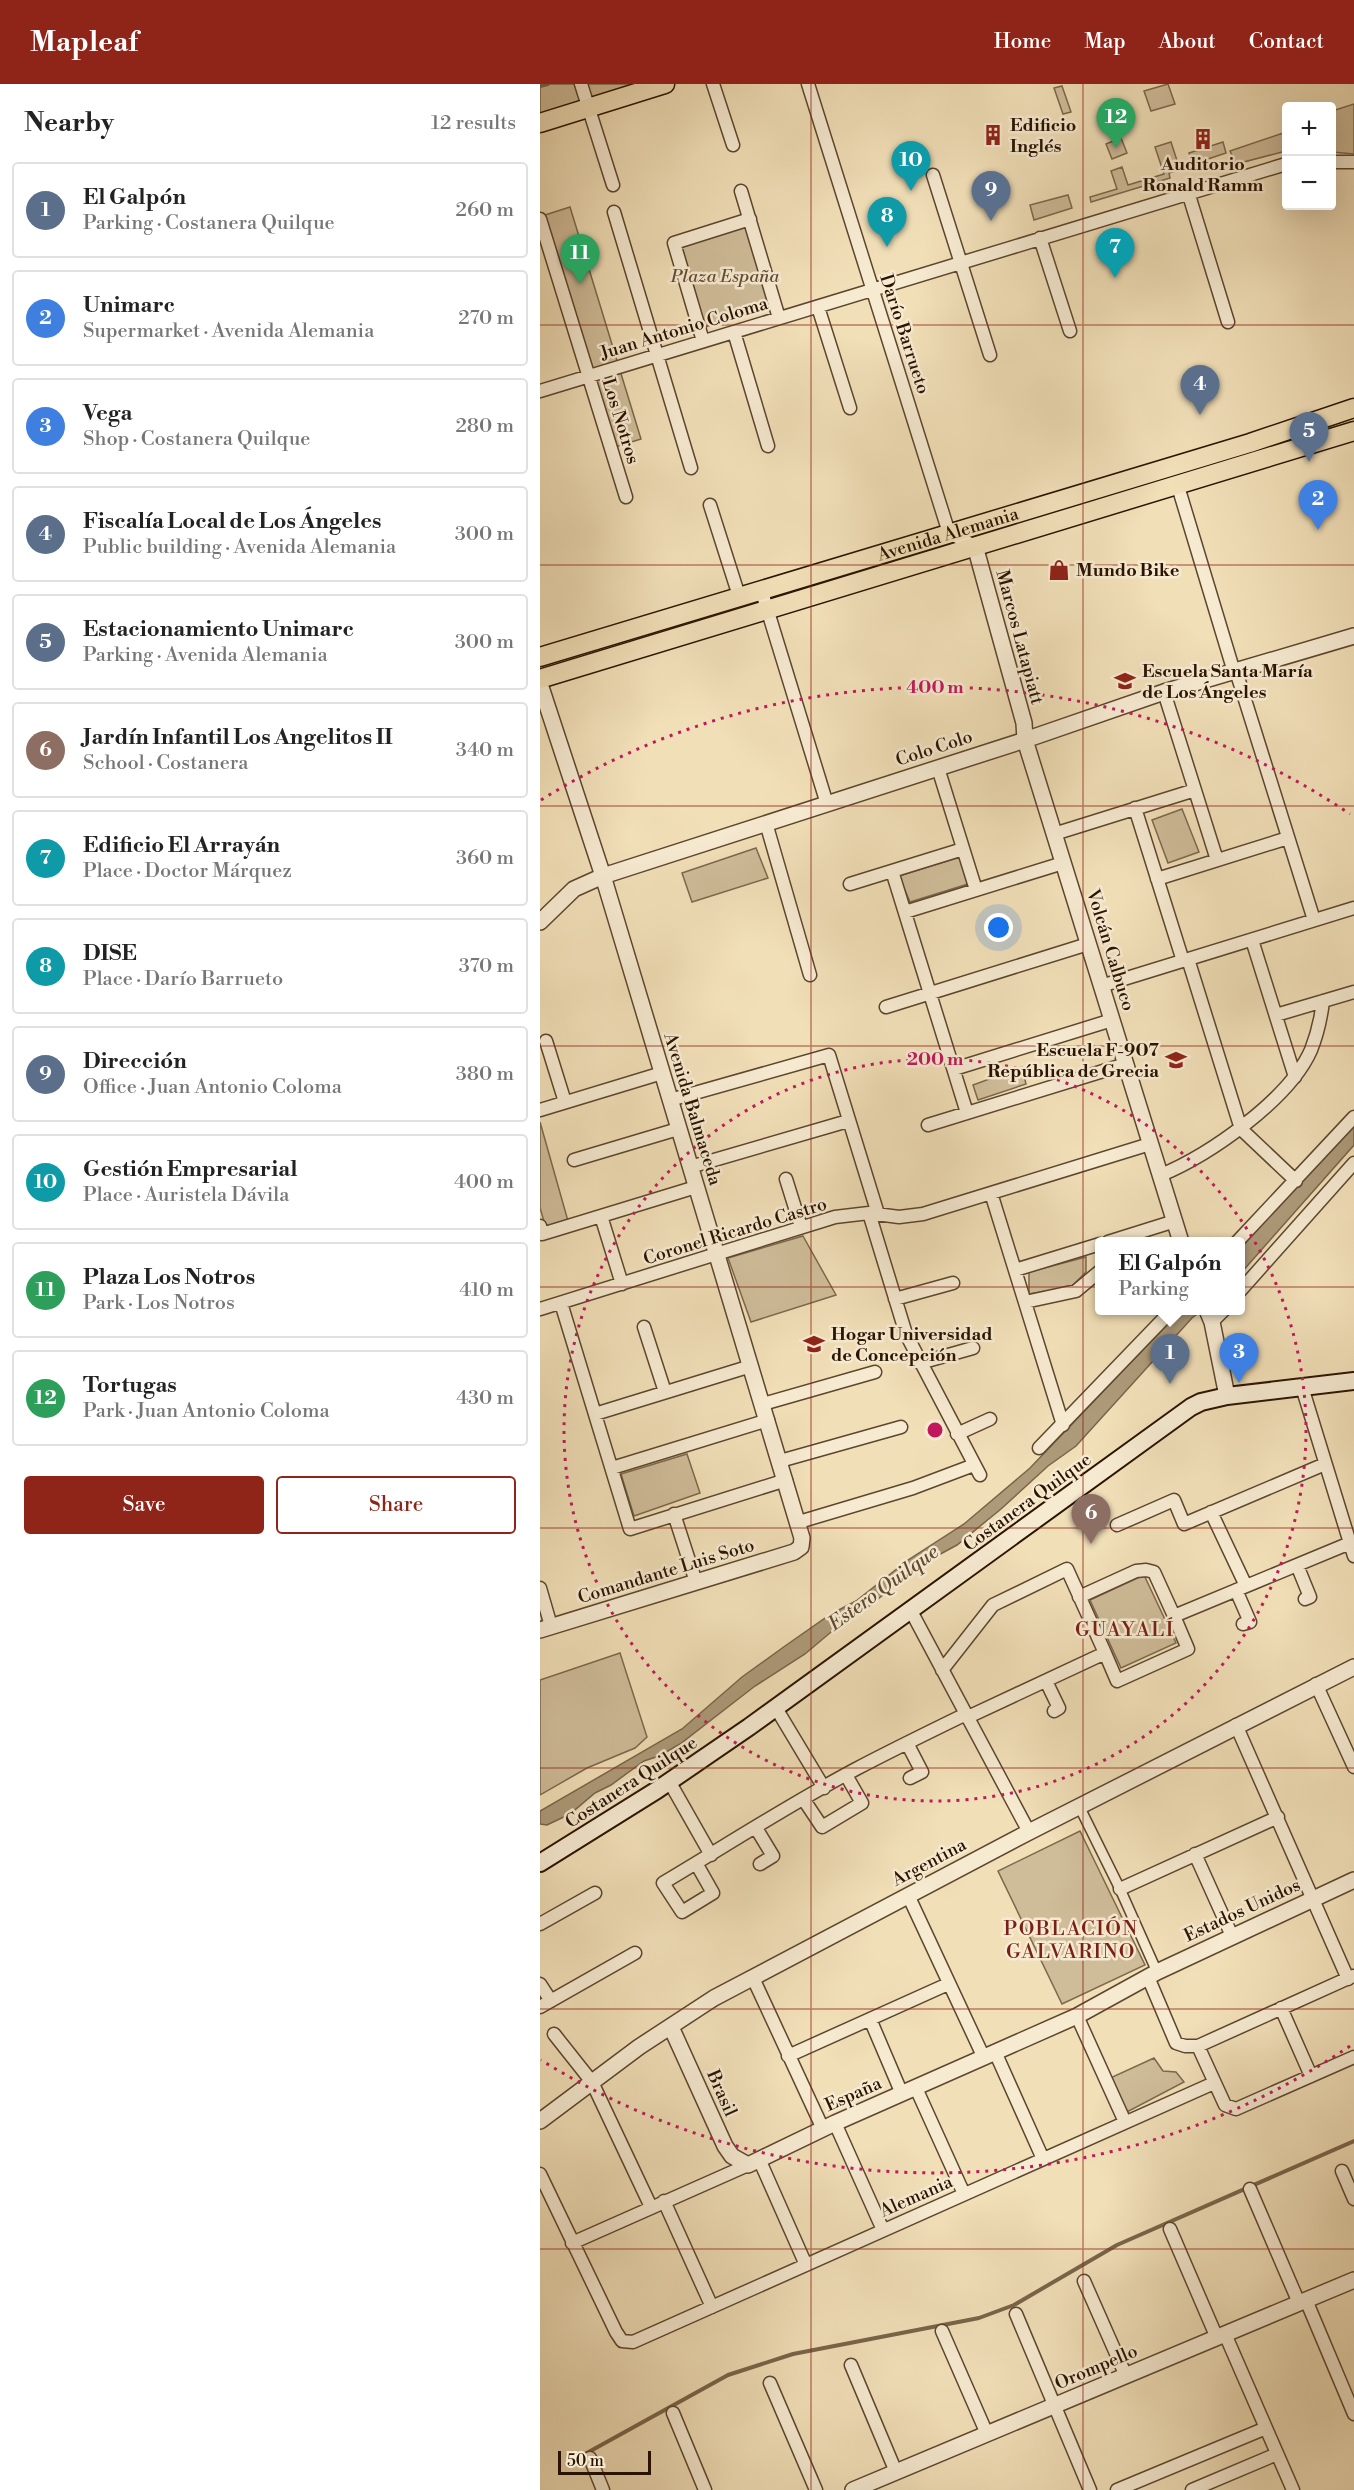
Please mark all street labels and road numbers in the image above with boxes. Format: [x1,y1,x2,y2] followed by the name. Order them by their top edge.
[874,271,935,397] street label: Darío Barrueto
[597,292,772,365] street label: Juan Antonio Coloma
[597,375,645,467] street label: Los Notros
[874,502,1022,567] street label: Avenida Alemania
[991,567,1049,708] street label: Marcos Latapiatt
[893,725,976,772] street label: Colo Colo
[1081,886,1140,1014] street label: Volcán Calbuco
[658,1029,727,1189] street label: Avenida Balmaceda
[641,1193,830,1270] street label: Coronel Ricardo Castro
[959,1448,1096,1557] street label: Costanera Quilque
[575,1534,757,1609] street label: Comandante Luis Soto
[561,1731,702,1834] street label: Costanera Quilque
[887,1833,971,1892] street label: Argentina
[1180,1873,1304,1947] street label: Estados Unidos
[701,2065,742,2121] street label: Brasil
[821,2071,886,2117] street label: España
[875,2170,957,2223] street label: Alemania
[1051,2340,1141,2395] street label: Orompello

